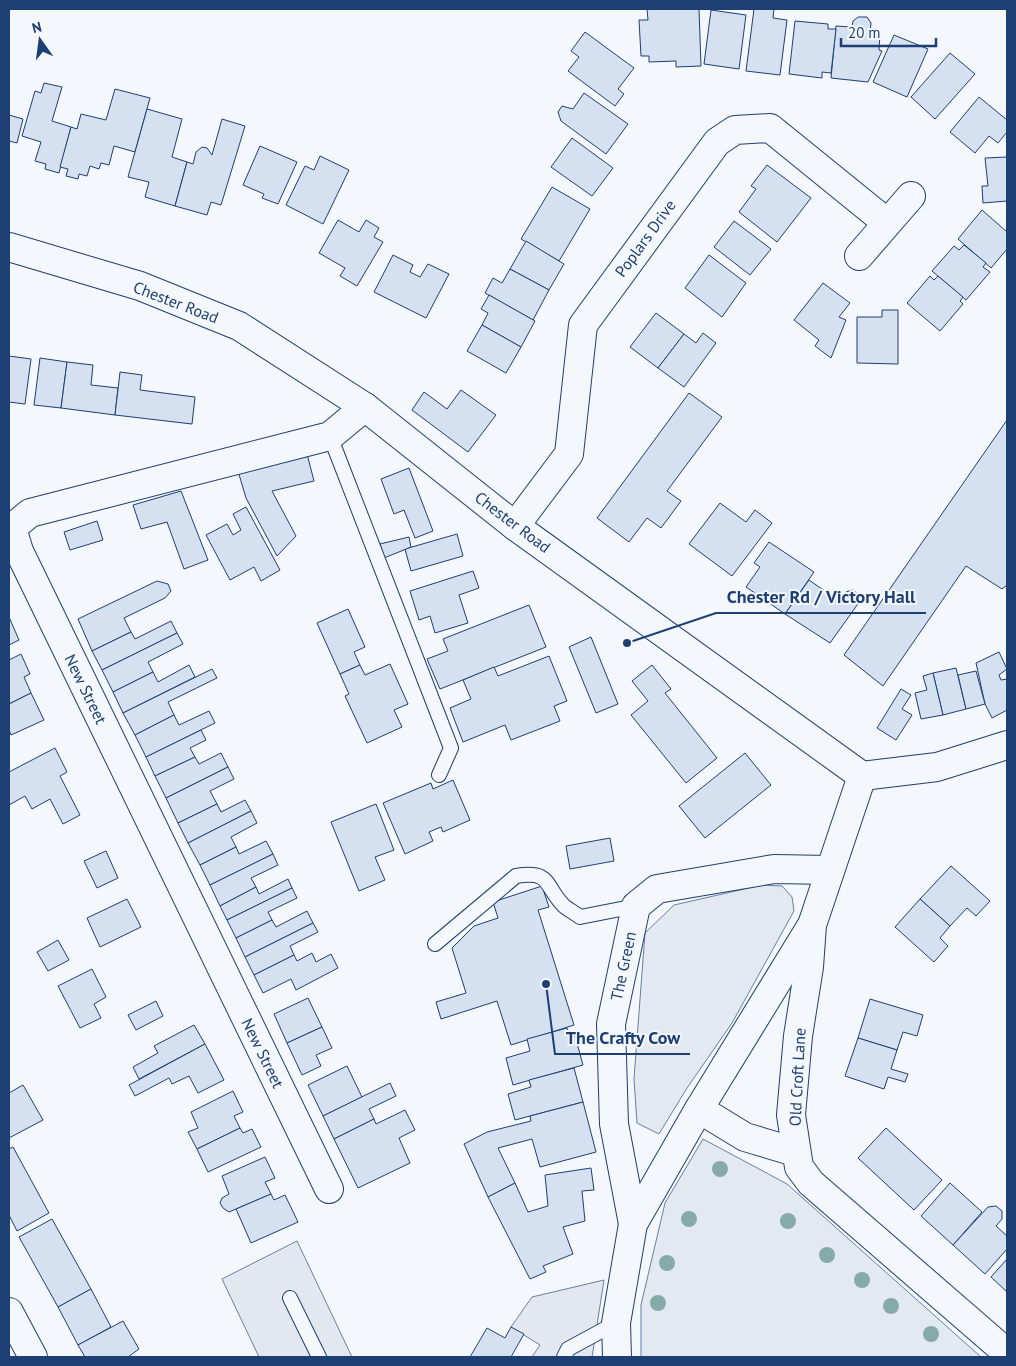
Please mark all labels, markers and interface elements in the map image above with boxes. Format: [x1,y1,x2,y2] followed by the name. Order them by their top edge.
[15,15,65,65] north arrow
[841,15,936,47] scale bar
[30,18,43,37] text: N
[848,23,881,42] text: 20 m
[610,196,680,280] street label: Poplars Drive
[131,277,221,327] street label: Chester Road
[471,487,555,557] street label: Chester Road
[716,580,926,613] callout: Chester Rd / Victory Hall
[727,585,916,608] text: Chester Rd / Victory Hall
[61,651,112,728] street label: New Street
[606,930,640,1002] street label: The Green
[238,1015,289,1092] street label: New Street
[555,1021,690,1054] callout: The Crafty Cow
[566,1026,681,1049] text: The Crafty Cow
[784,1027,810,1127] street label: Old Croft Lane

